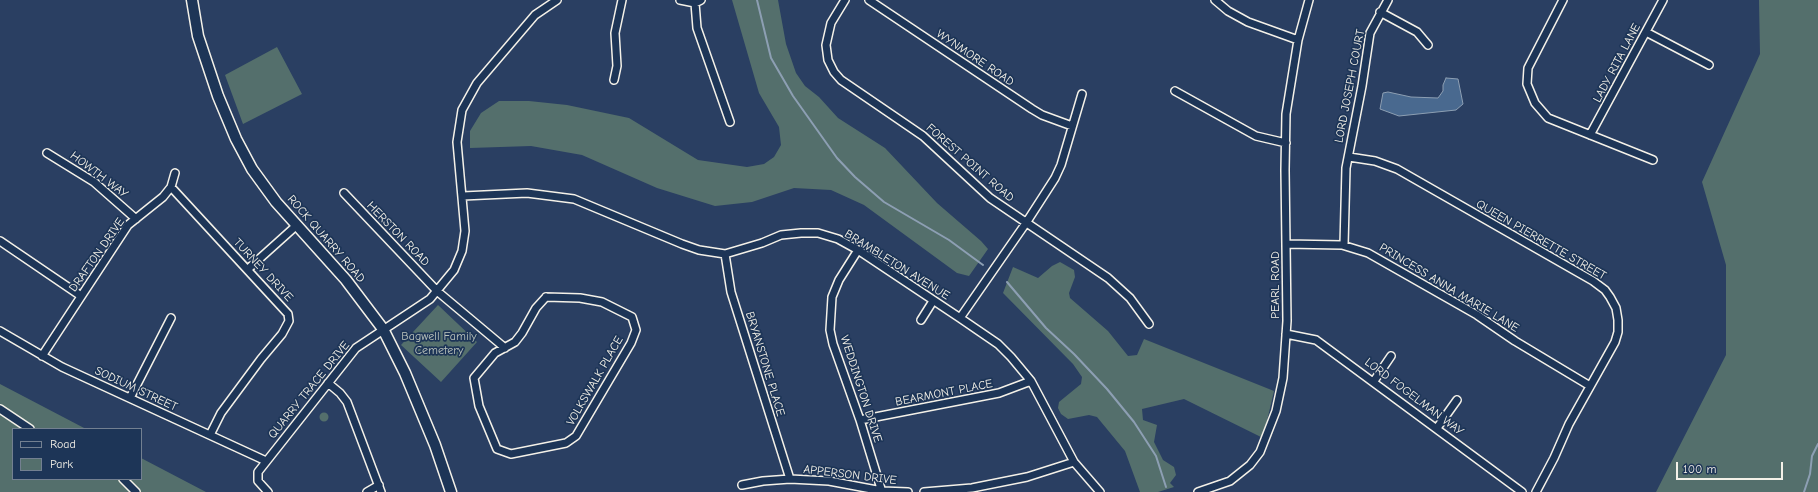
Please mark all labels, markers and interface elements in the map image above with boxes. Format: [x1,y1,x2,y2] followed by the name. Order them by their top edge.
[1590,21,1644,105] street label: LADY RITA LANE
[933,27,1017,89] street label: WYNMORE ROAD
[1332,28,1368,144] street label: LORD JOSEPH COURT
[923,121,1017,205] street label: FOREST POINT ROAD
[67,149,131,201] street label: HOWTH WAY
[284,192,368,286] street label: ROCK QUARRY ROAD
[1473,197,1609,283] street label: QUEEN PIERRETTE STREET
[364,199,432,269] street label: HERSTON ROAD
[66,215,128,295] street label: DRAFTON DRIVE
[842,227,952,303] street label: BRAMBLETON AVENUE
[230,235,296,305] street label: TURNEY DRIVE
[1377,241,1521,335] street label: PRINCESS ANNA MARIE LANE
[1269,251,1283,319] street label: PEARL ROAD
[742,310,788,418] street label: BRYANSTONE PLACE
[401,330,477,358] park label: Bagwell Family Cemetery
[564,334,626,428] street label: VOLKSWALK PLACE
[837,334,885,444] street label: WEDDINGTON DRIVE
[265,338,353,442] street label: QUARRY TRACE DRIVE
[1362,355,1466,439] street label: LORD FOGELMAN WAY
[92,364,180,414] street label: SODIUM STREET
[894,376,994,410] street label: BEARMONT PLACE
[12,428,142,480] legend
[50,437,76,451] text: Road
[1678,454,1785,480] scale bar
[50,457,73,471] text: Park
[802,462,898,488] street label: APPERSON DRIVE
[1683,462,1716,476] text: 100 m

